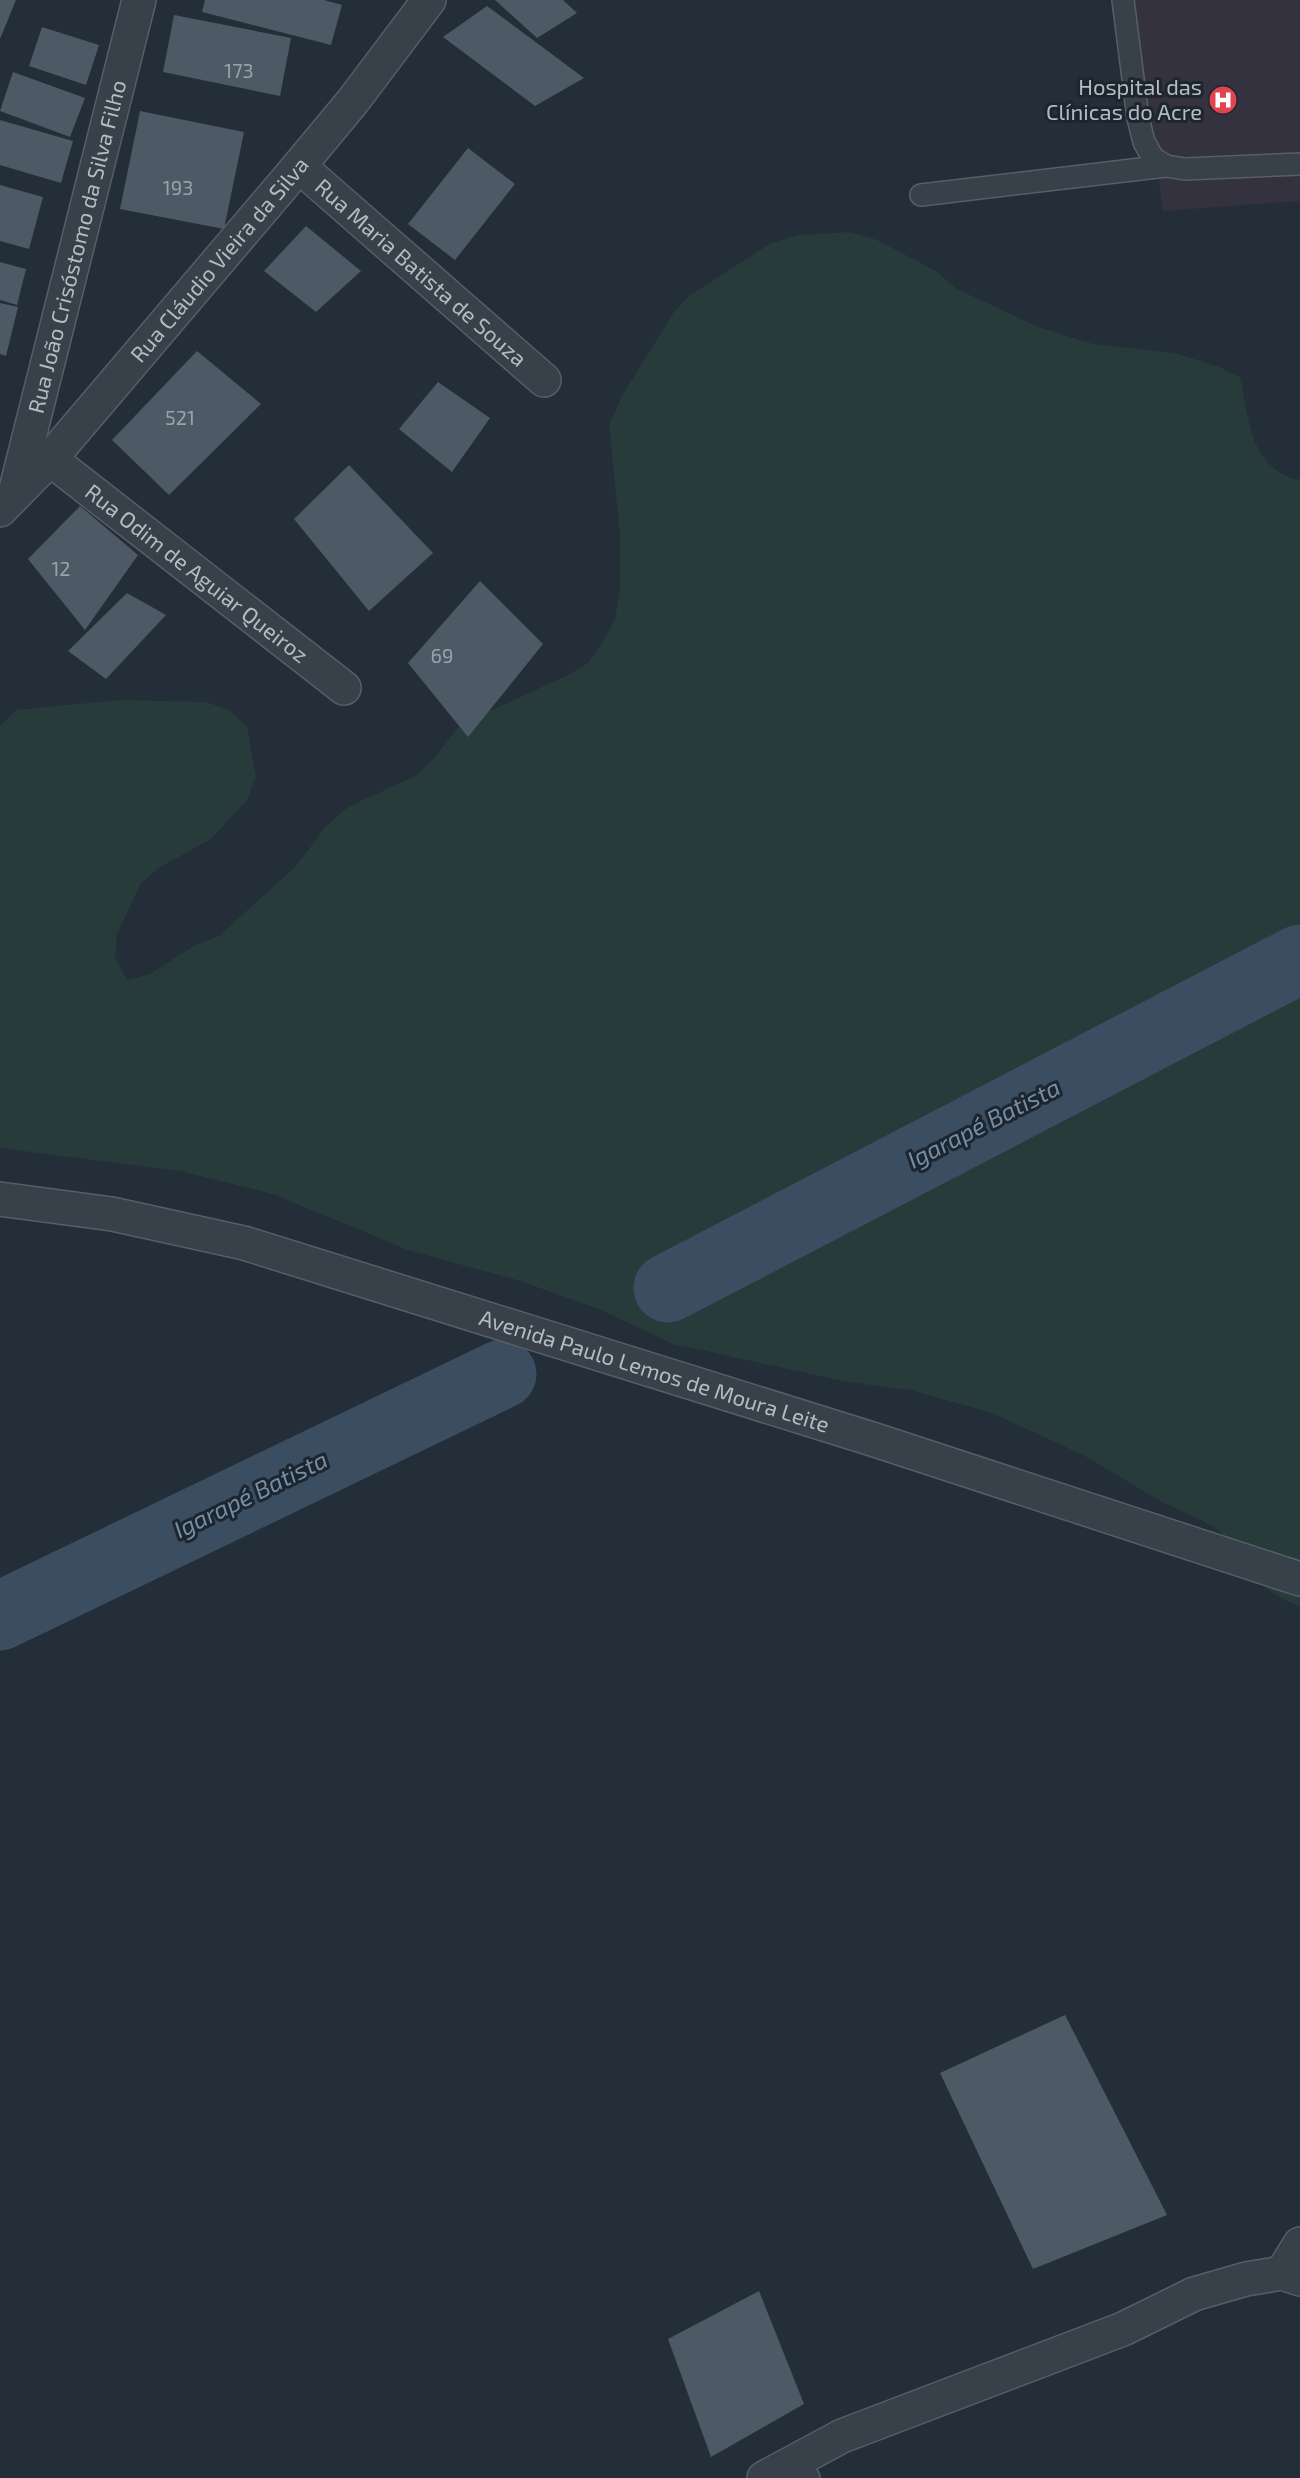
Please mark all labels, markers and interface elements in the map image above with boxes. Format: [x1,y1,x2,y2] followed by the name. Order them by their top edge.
[224,58,254,82] house number: 173
[1046,73,1202,124] place label: Hospital das Clínicas do Acre
[22,77,130,416] street label: Rua João Crisóstomo da Silva Filho
[1207,84,1239,116] hospital icon: Hospital das Clínicas do Acre
[124,151,313,367] street label: Rua Cláudio Vieira da Silva
[311,173,533,371] street label: Rua Maria Batista de Souza
[163,175,193,199] house number: 193
[165,405,195,429] house number: 521
[81,478,314,667] street label: Rua Odim de Aguiar Queiroz
[51,556,71,580] house number: 12
[431,643,453,667] house number: 69
[902,1072,1064,1174] water label: Igarapé Batista
[476,1303,833,1437] street label: Avenida Paulo Lemos de Moura Leite
[169,1444,332,1543] water label: Igarapé Batista

